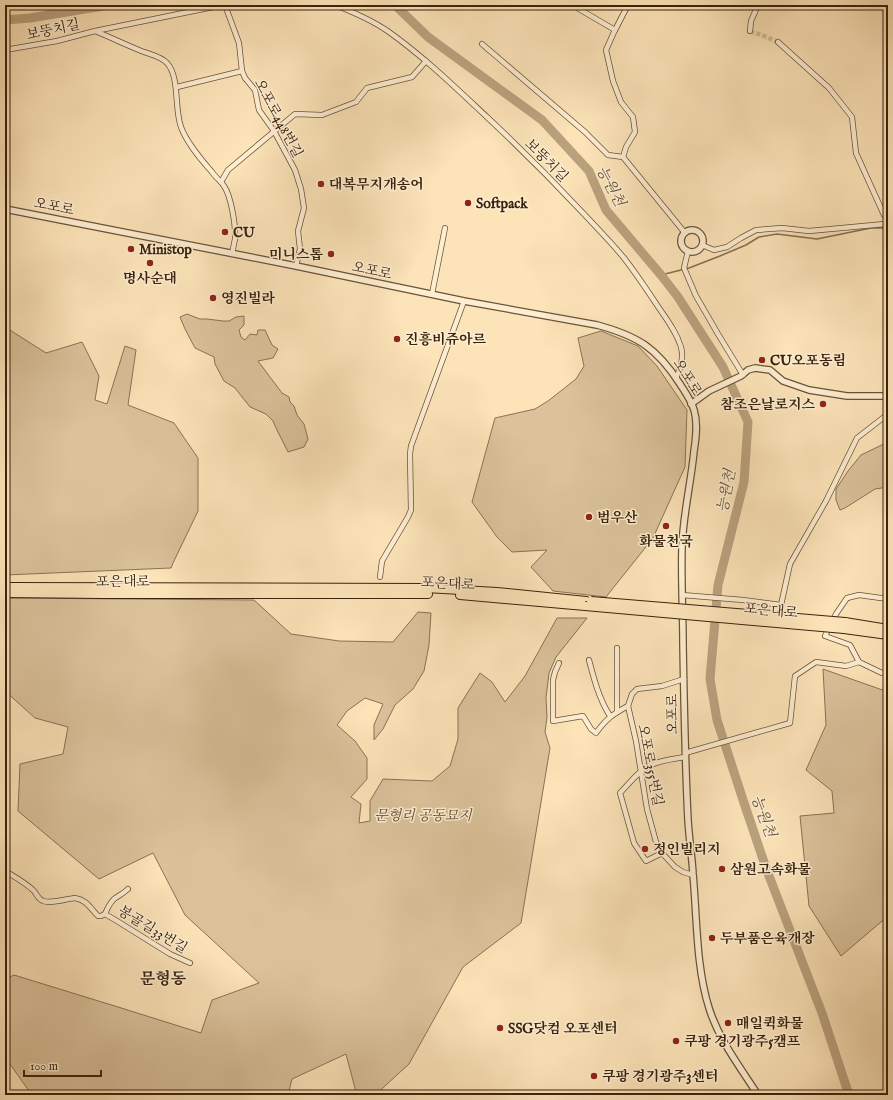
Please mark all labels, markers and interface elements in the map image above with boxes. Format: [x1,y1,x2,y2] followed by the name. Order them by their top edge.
[25,16,82,44] street label: 보뚱치길
[250,76,306,161] street label: 오포로448번길
[521,135,572,186] street label: 보뚱치길
[592,163,630,211] water label: 능원천
[329,176,424,194] place label: 대복무지개송어
[316,179,326,189] marker: 대복무지개송어
[32,194,76,220] street label: 오포로
[476,195,528,213] place label: Softpack
[463,198,473,208] marker: Softpack
[233,224,256,242] place label: CU
[220,227,230,237] marker: CU
[139,241,192,259] place label: Ministop
[126,244,136,254] marker: Ministop
[269,246,323,264] place label: 미니스톱
[326,249,336,259] marker: 미니스톱
[145,258,155,268] marker: 명사순대
[350,258,394,284] street label: 오포로
[123,270,177,288] place label: 명사순대
[221,290,276,308] place label: 영진빌라
[208,293,218,303] marker: 영진빌라
[405,331,487,349] place label: 진흥비쥬아르
[392,334,402,344] marker: 진흥비쥬아르
[770,352,846,370] place label: CU오포동림
[757,355,767,365] marker: CU오포동림
[669,356,706,400] street label: 오포로
[720,396,815,414] place label: 참조은날로지스
[818,399,828,409] marker: 참조은날로지스
[713,466,740,514] water label: 능원천
[597,509,638,527] place label: 범우산
[584,512,594,522] marker: 범우산
[661,521,671,531] marker: 화물천국
[639,533,694,551] place label: 화물천국
[96,573,151,591] street label: 포은대로
[420,574,476,594] street label: 포은대로
[743,600,799,622] street label: 포은대로
[664,693,682,734] street label: 오포로
[633,723,667,808] street label: 오포로355번길
[747,792,780,841] water label: 능원천
[374,807,473,825] park label: 문형리 공동묘지
[653,841,721,859] place label: 정인빌리지
[640,844,650,854] marker: 정인빌리지
[730,861,812,879] place label: 삼원고속화물
[717,864,727,874] marker: 삼원고속화물
[114,902,191,958] street label: 봉골길33번길
[720,930,815,948] place label: 두부품은육개장
[707,933,717,943] marker: 두부품은육개장
[140,969,187,990] district label: 문형동
[736,1015,804,1033] place label: 매일퀵화물
[723,1018,733,1028] marker: 매일퀵화물
[508,1020,618,1038] place label: SSG닷컴 오포센터
[495,1023,505,1033] marker: SSG닷컴 오포센터
[684,1033,801,1051] place label: 쿠팡 경기광주5캠프
[671,1036,681,1046] marker: 쿠팡 경기광주5캠프
[24,1052,101,1078] scale bar
[30,1059,58,1074] text: 100 m
[602,1068,718,1086] place label: 쿠팡 경기광주3센터
[589,1071,599,1081] marker: 쿠팡 경기광주3센터

